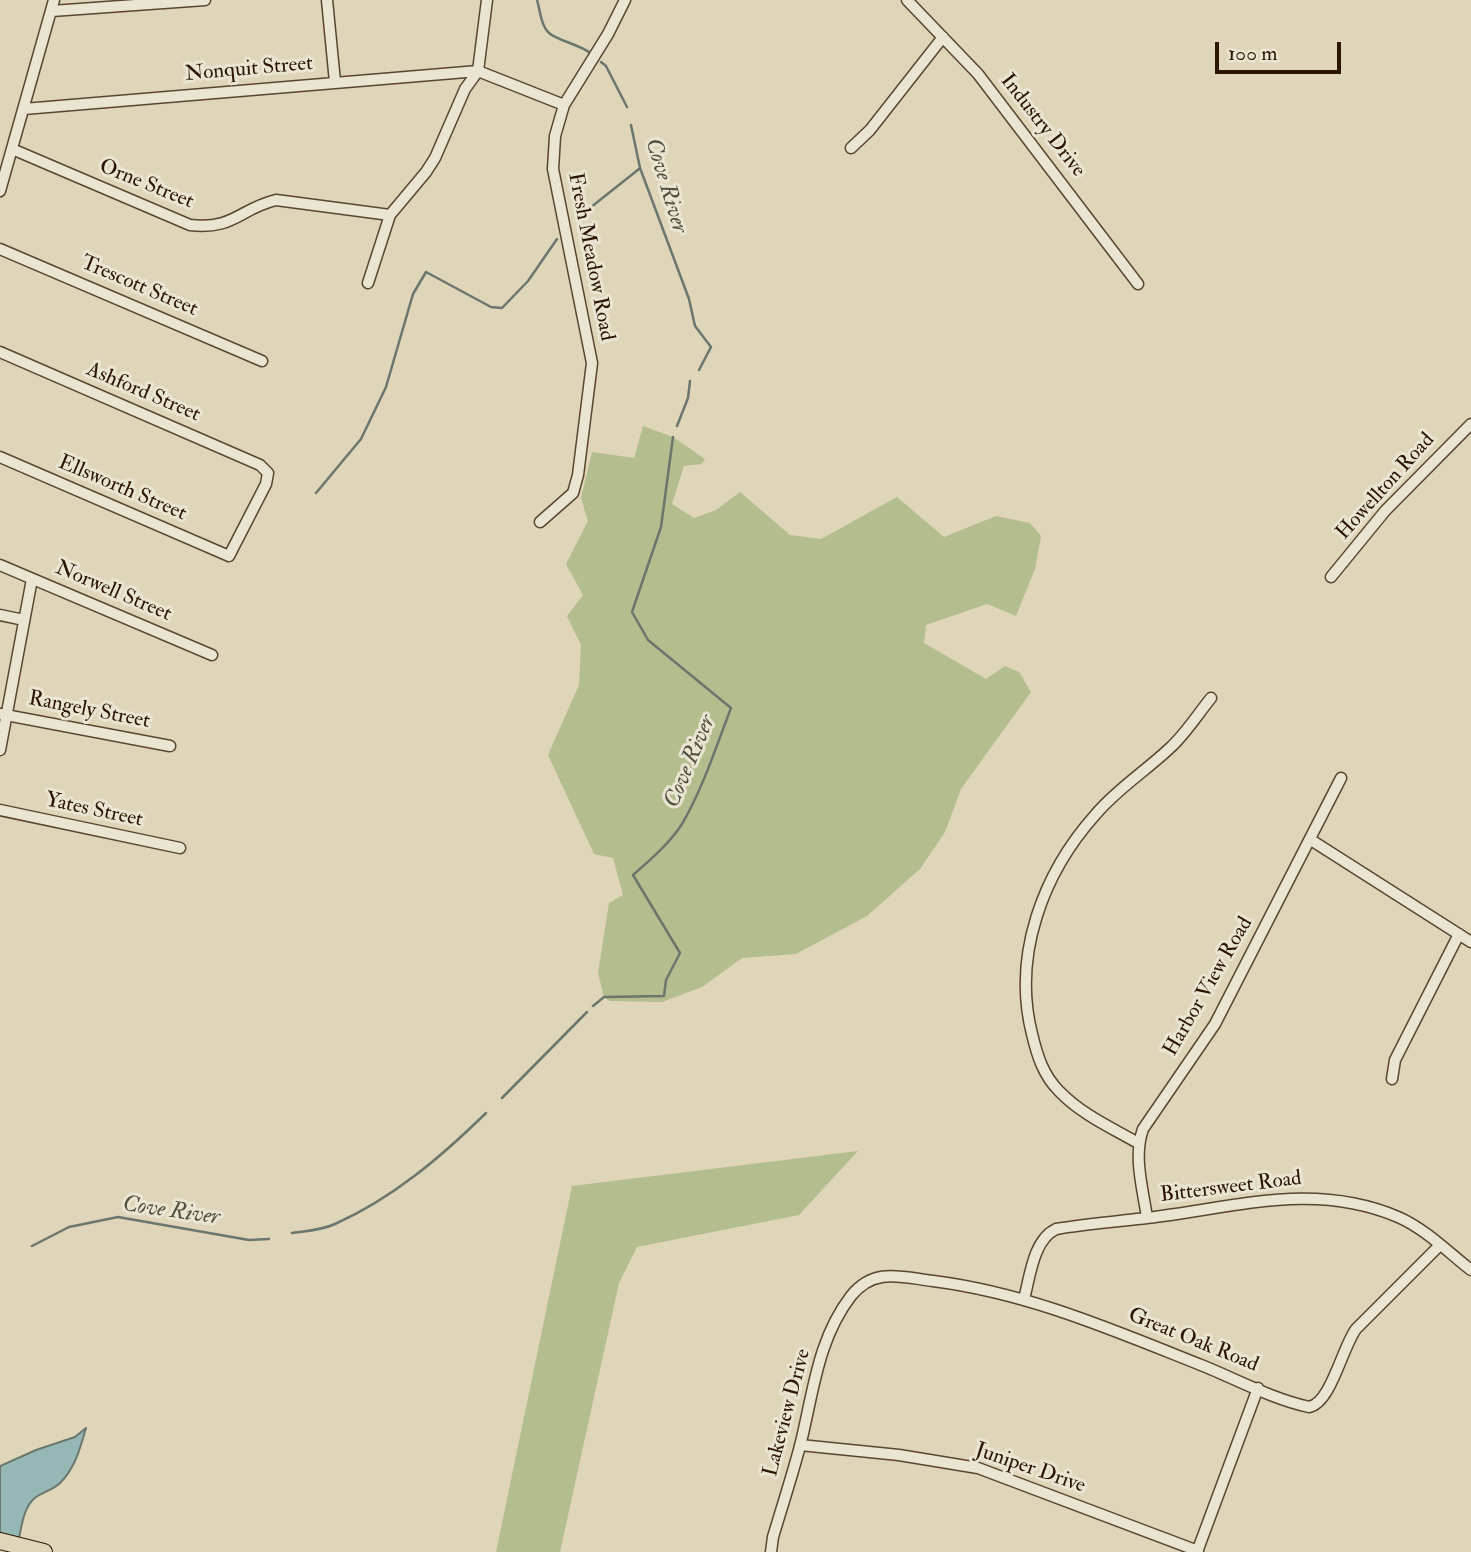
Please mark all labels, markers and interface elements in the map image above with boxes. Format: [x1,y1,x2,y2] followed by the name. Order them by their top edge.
[1219,28,1345,72] scale bar
[1228,40,1278,67] text: 100 m
[184,52,314,88] street label: Nonquit Street
[994,69,1090,183] street label: Industry Drive
[638,135,692,237] water label: Cove River
[95,155,197,215] street label: Orne Street
[561,171,619,343] street label: Fresh Meadow Road
[77,251,201,323] street label: Trescott Street
[82,358,204,428] street label: Ashford Street
[1331,428,1441,546] street label: Howellton Road
[54,451,190,527] street label: Ellsworth Street
[51,556,175,628] street label: Norwell Street
[26,687,152,735] street label: Rangely Street
[659,712,723,812] water label: Cove River
[43,788,145,834] street label: Yates Street
[1159,913,1259,1061] street label: Harbor View Road
[1159,1167,1303,1209] street label: Bittersweet Road
[121,1192,221,1232] water label: Cove River
[1124,1303,1262,1379] street label: Great Oak Road
[759,1346,817,1480] street label: Lakeview Drive
[972,1438,1088,1500] street label: Juniper Drive

